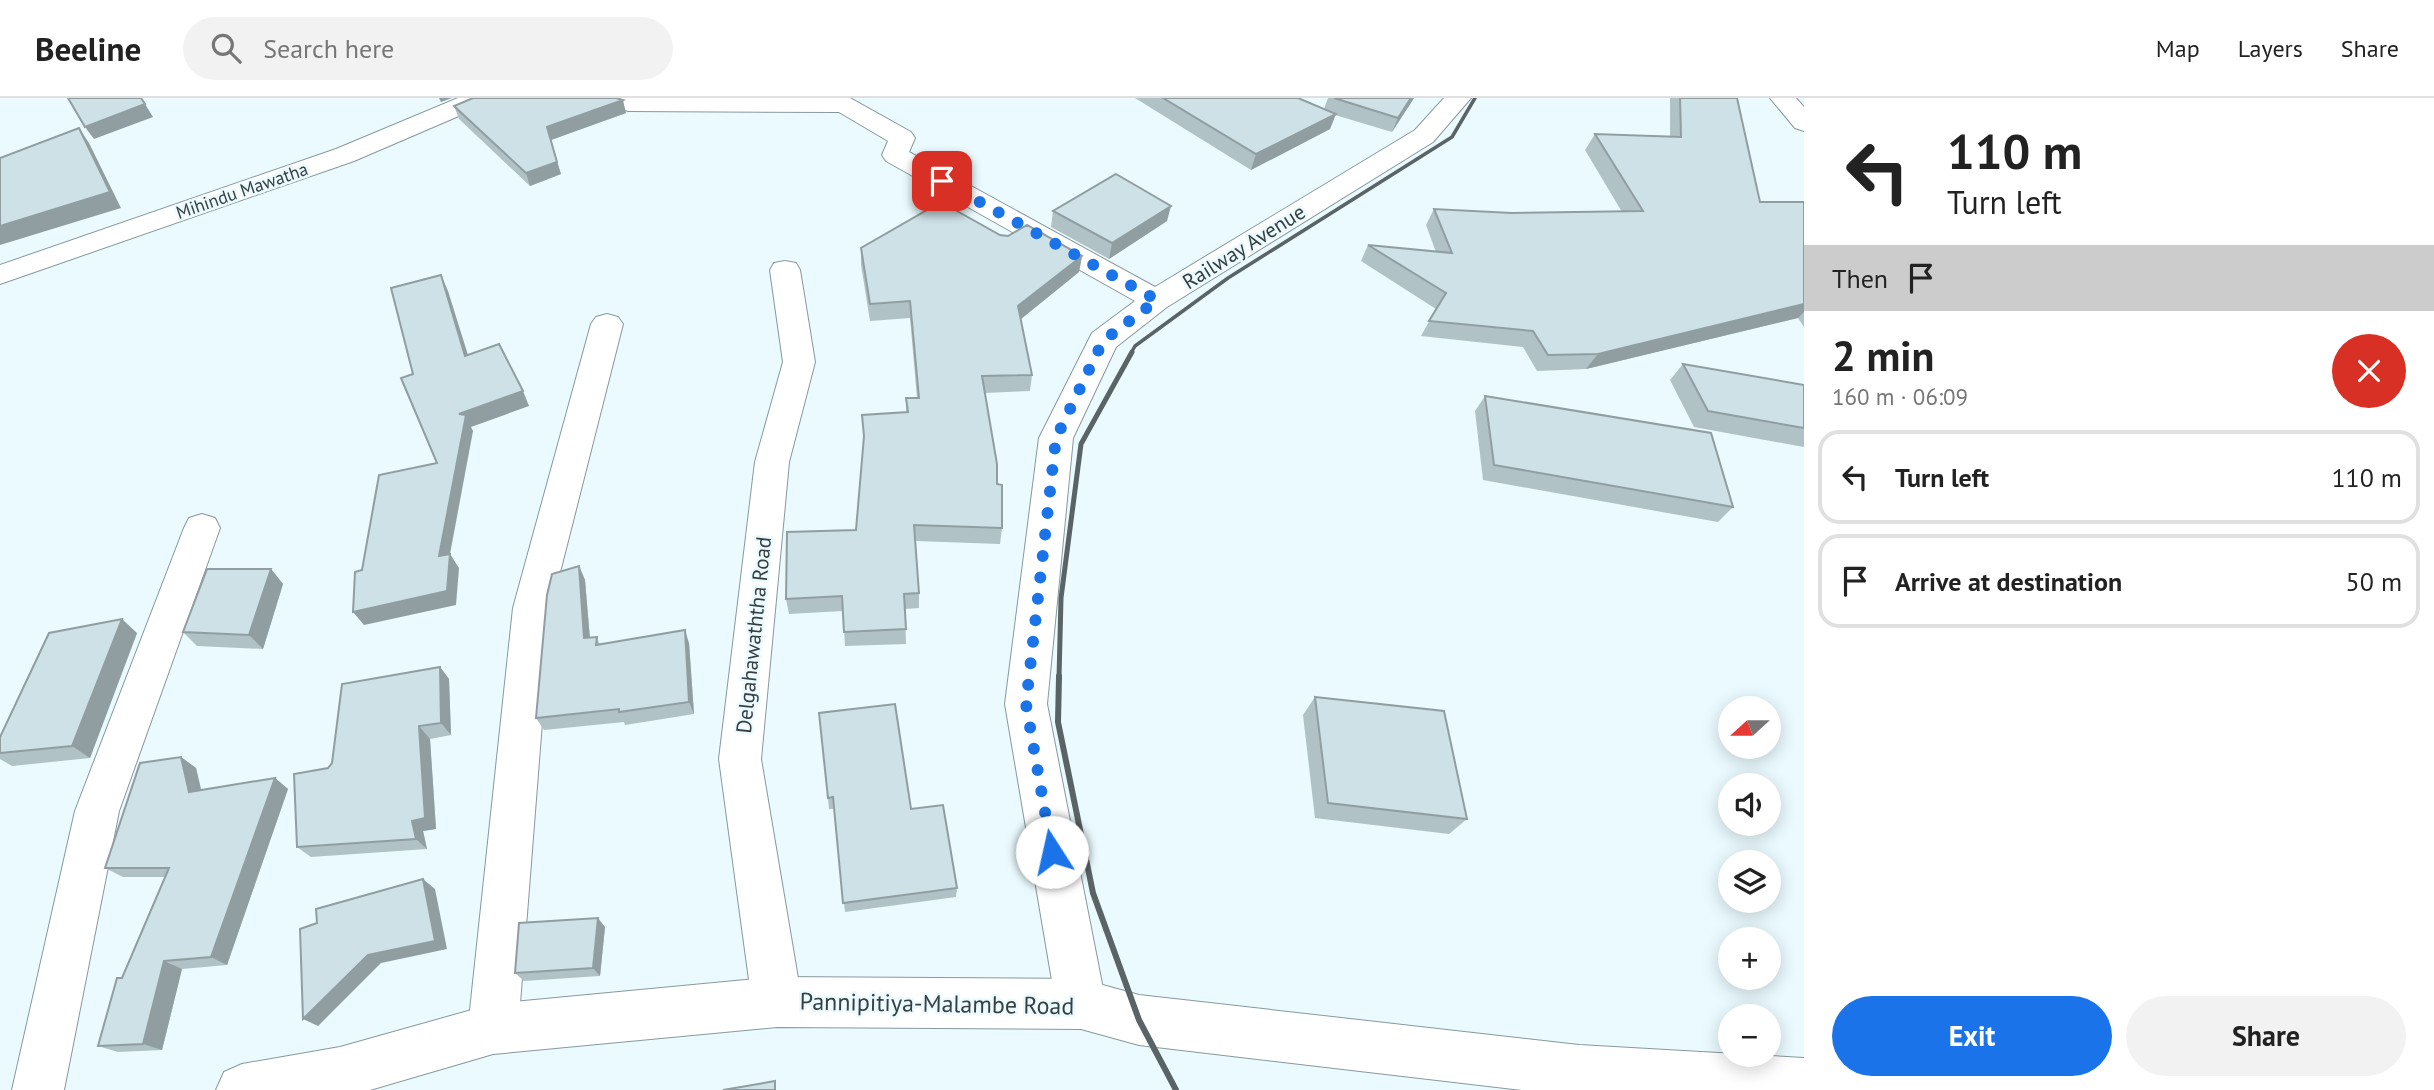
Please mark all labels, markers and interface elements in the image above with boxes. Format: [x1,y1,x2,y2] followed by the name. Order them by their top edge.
[183,17,673,80] search box
[35,27,141,70] text: Beeline
[207,29,245,67] icon: search
[263,32,394,65] text: Search here
[2156,33,2200,64] text: Map
[2238,33,2303,64] text: Layers
[2341,33,2399,64] text: Share
[1947,119,2082,183] text: 110 m
[1832,126,1923,217] icon: left
[912,151,972,211] pin
[173,157,311,224] street label: Mihindu Mawatha
[923,162,961,200] icon: arrive
[1947,181,2062,223] text: Turn left
[1177,198,1310,295] street label: Railway Avenue
[1902,259,1940,297] icon: arrive
[1832,262,1888,295] text: Then
[1832,328,1934,383] text: 2 min
[2332,334,2406,408] button: close
[1832,382,1968,411] text: 160 m · 06:09
[1836,458,1874,496] icon: left
[1895,461,1989,494] text: Turn left
[2331,461,2402,494] text: 110 m
[730,535,777,735] street label: Delgahawaththa Road
[1836,562,1874,600] icon: arrive
[1895,565,2122,598] text: Arrive at destination
[2346,565,2402,598] text: 50 m
[1718,696,1782,760] north arrow
[1718,696,1781,1067] map controls
[1718,773,1781,836] button: sound
[1015,815,1089,889] position arrow
[1718,850,1781,913] button: layers
[1718,927,1781,990] button: +
[799,986,1075,1021] street label: Pannipitiya-Malambe Road
[1832,996,2112,1076] button: Exit
[2126,996,2406,1076] button: Share
[1718,1004,1781,1067] button: −

